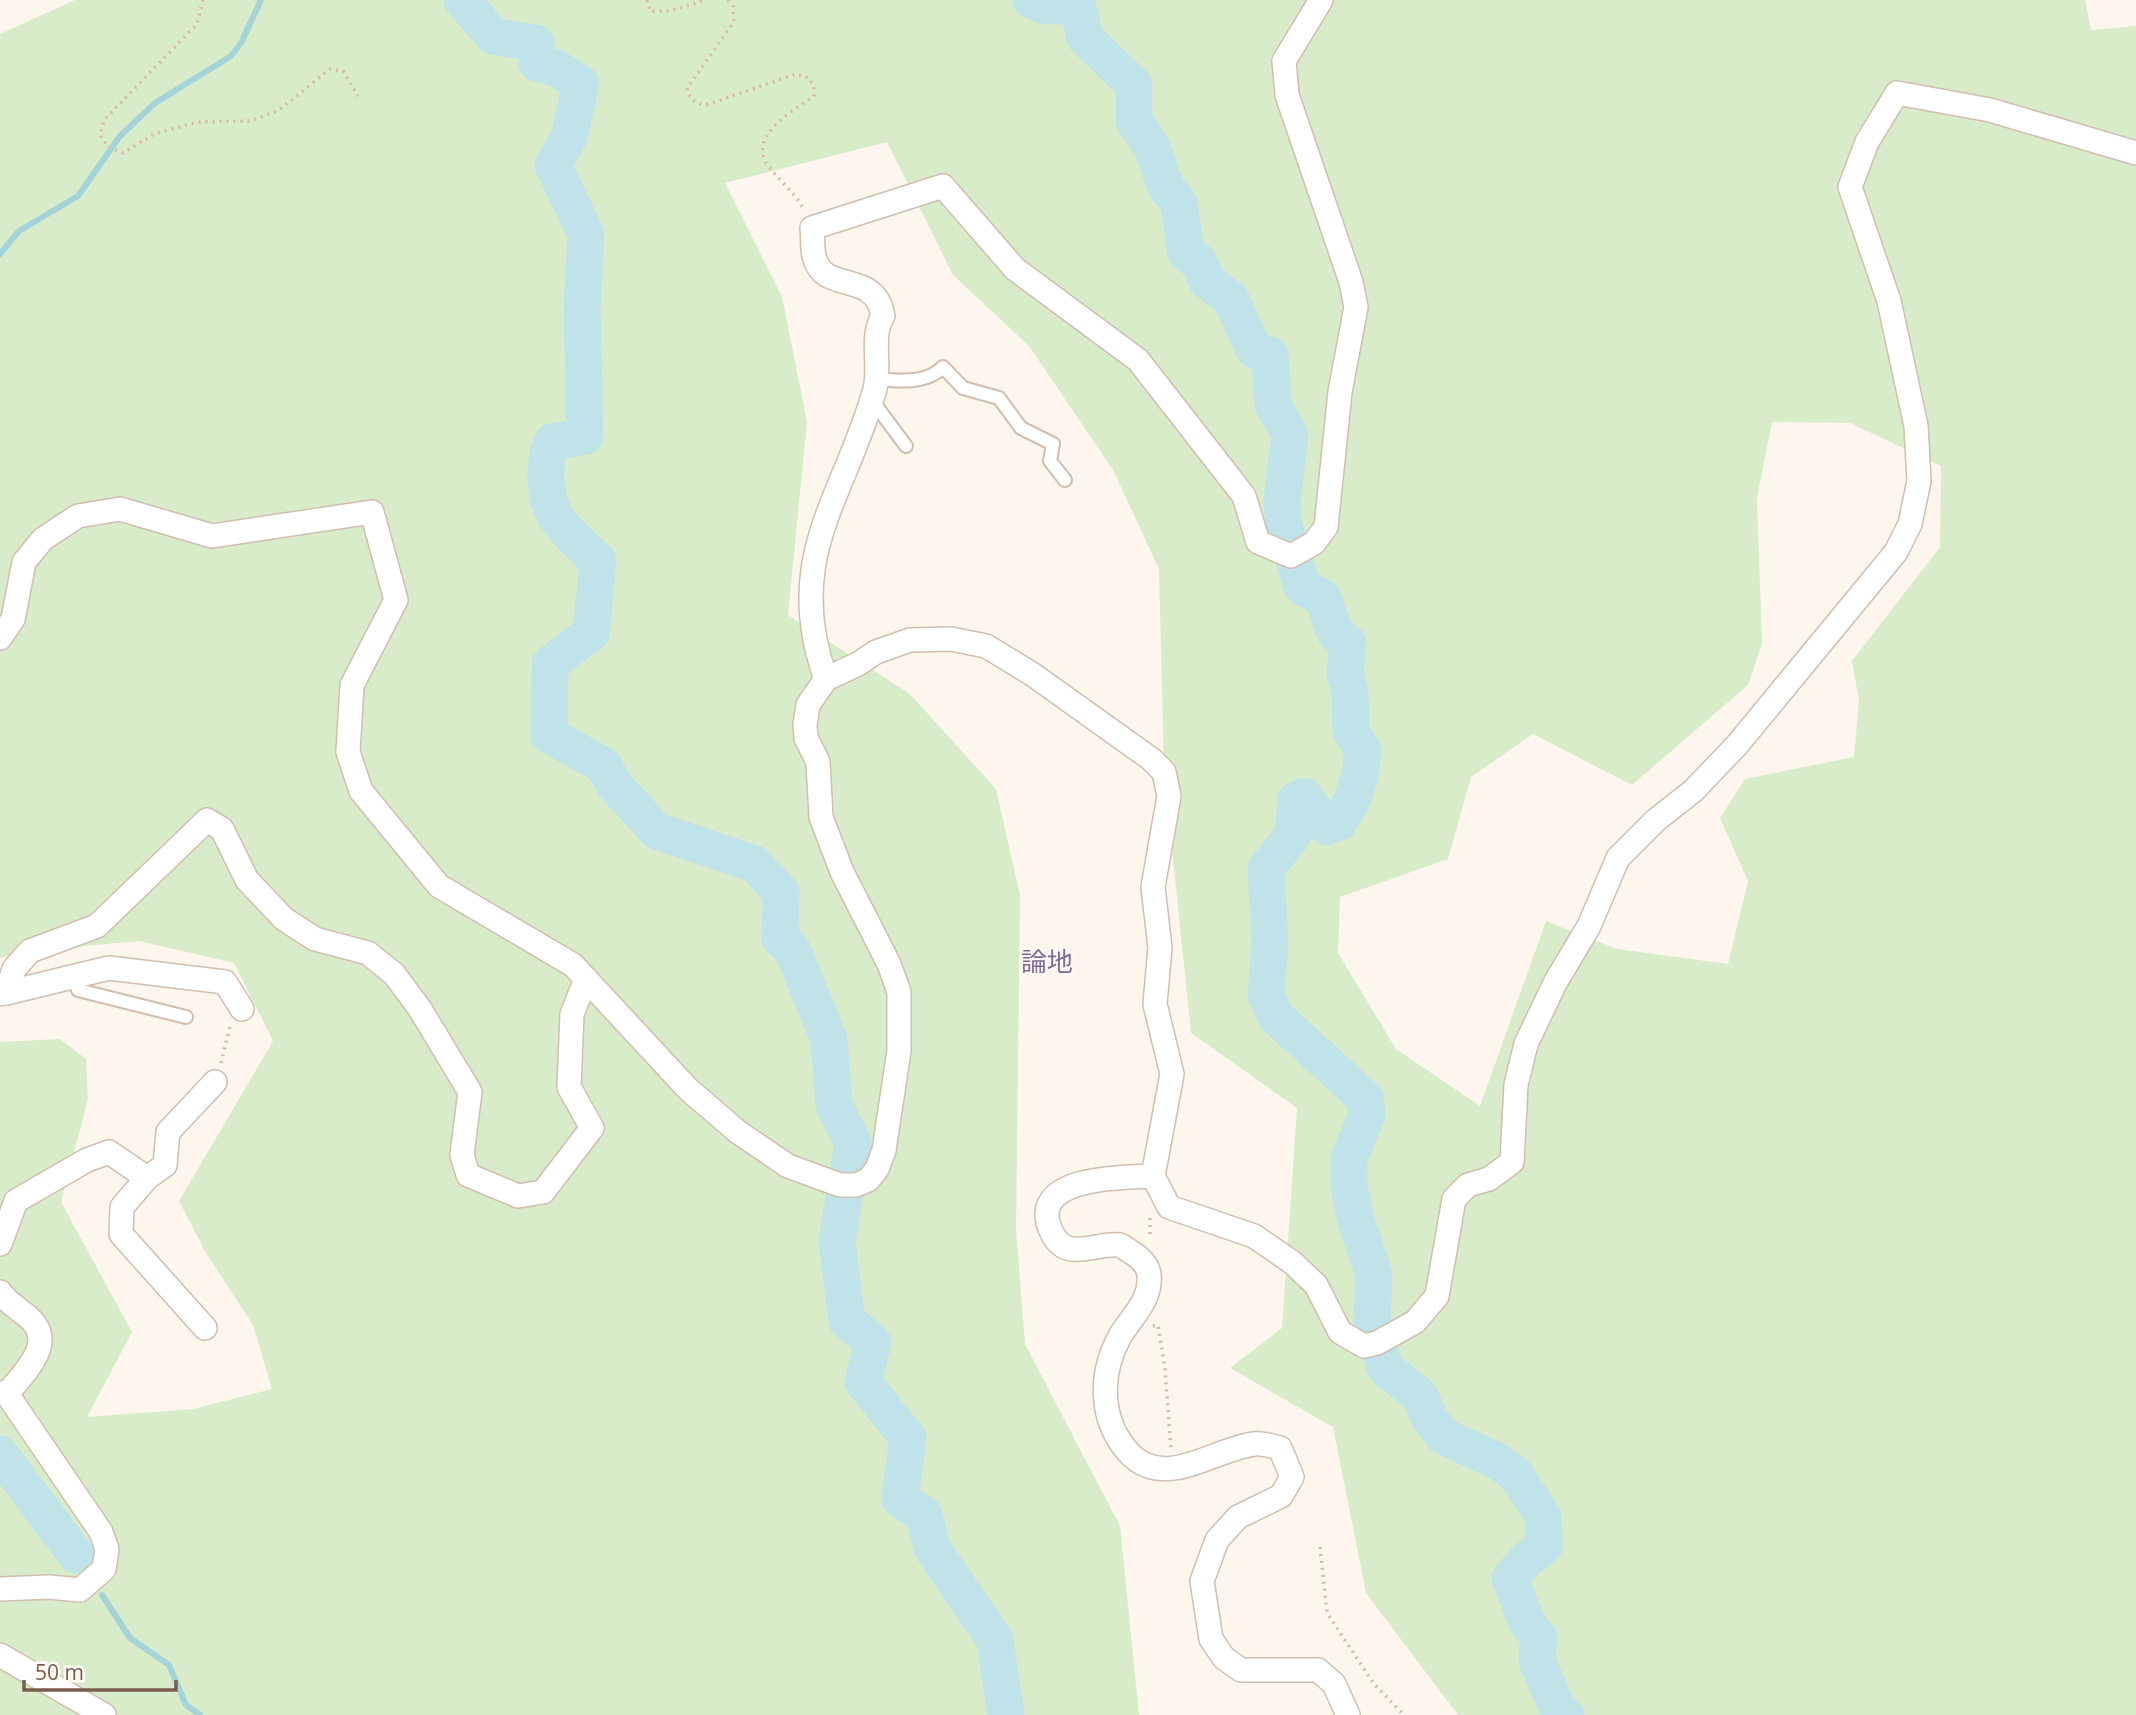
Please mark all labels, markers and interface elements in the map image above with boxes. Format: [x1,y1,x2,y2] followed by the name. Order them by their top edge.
[1021,943,1073,979] district label: 論地
[24,1648,177,1692] scale bar
[35,1658,84,1686] text: 50 m

